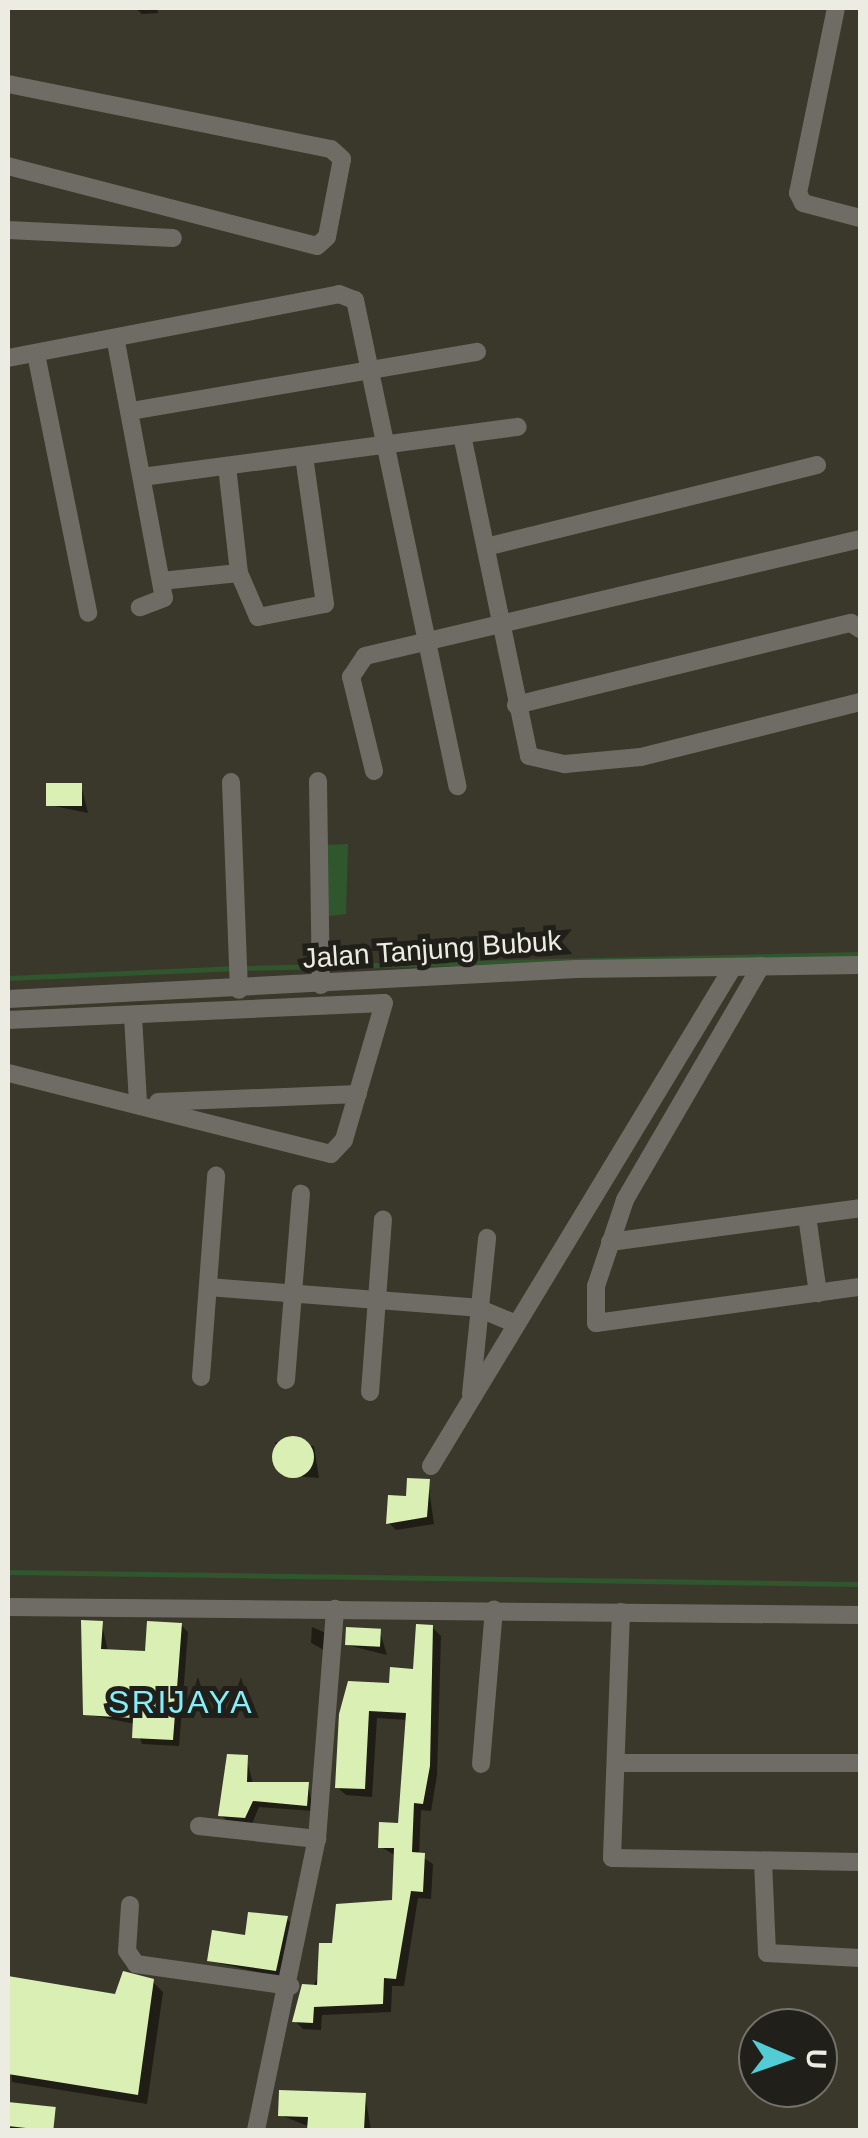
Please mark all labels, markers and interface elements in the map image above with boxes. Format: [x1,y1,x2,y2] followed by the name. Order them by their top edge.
[301,924,563,976] street label: Jalan Tanjung Bubuk
[108,1683,254,1721] district label: SRIJAYA
[738,2008,838,2108] north arrow
[801,2048,832,2070] text: U

